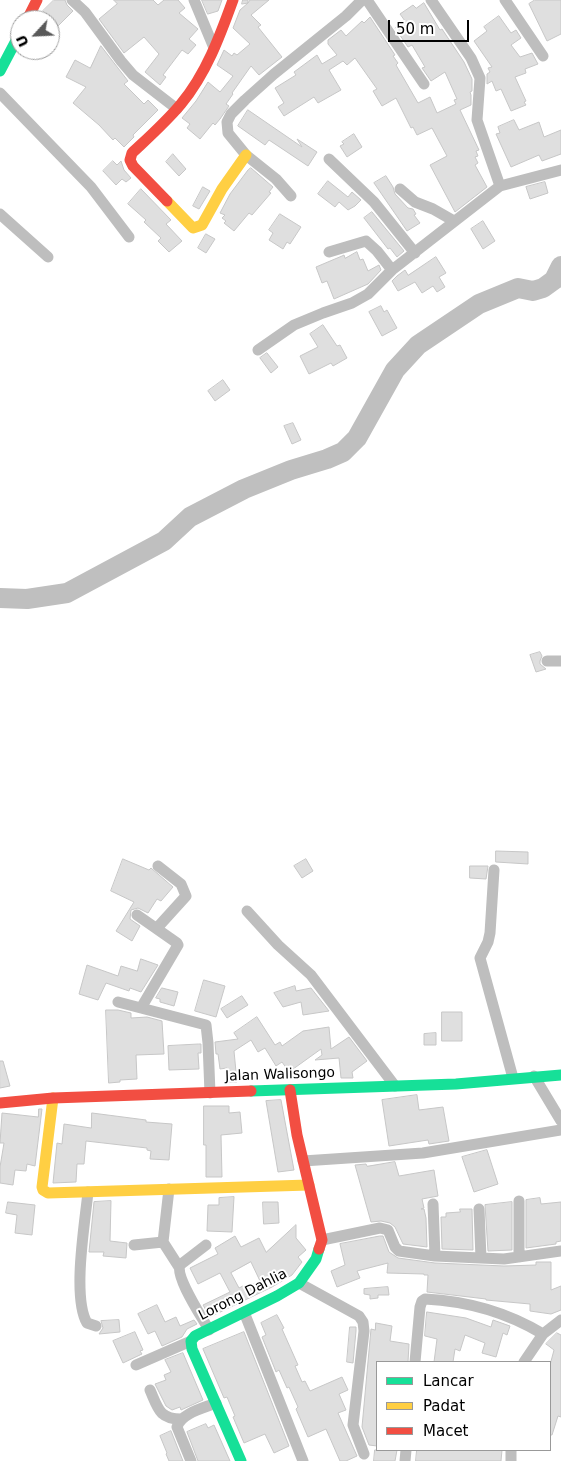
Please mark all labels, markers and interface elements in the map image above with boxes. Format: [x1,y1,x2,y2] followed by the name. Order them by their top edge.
[10,10,60,60] north arrow
[391,10,472,42] scale bar
[396,20,434,38] text: 50 m
[13,32,32,49] text: U
[225,1065,335,1085] street label: Jalan Walisongo
[196,1266,290,1324] street label: Lorong Dahlia
[376,1361,551,1451] legend
[423,1372,474,1390] text: Lancar
[423,1397,465,1415] text: Padat
[423,1422,469,1440] text: Macet

